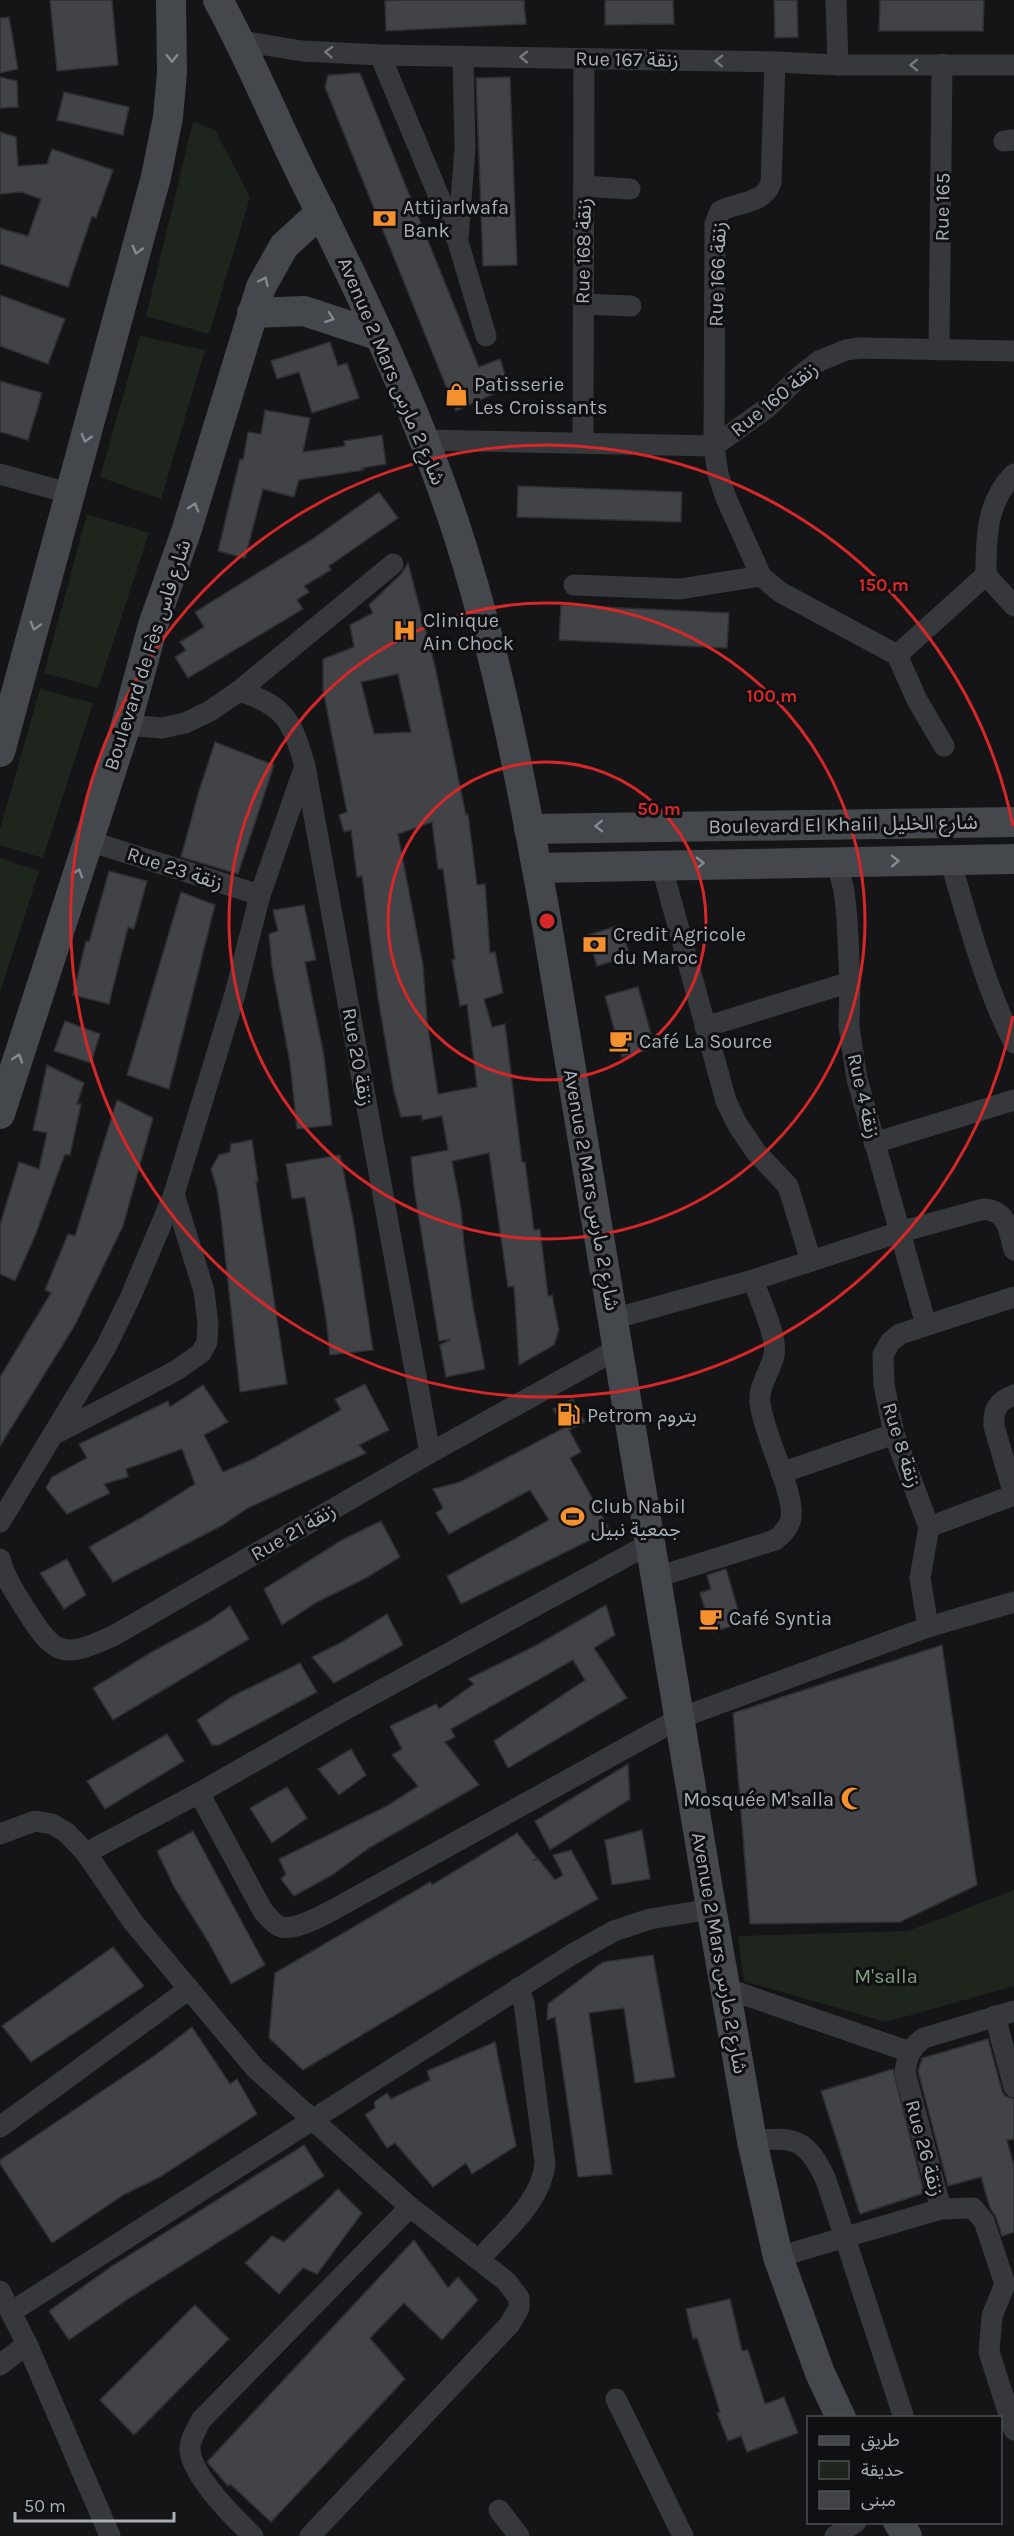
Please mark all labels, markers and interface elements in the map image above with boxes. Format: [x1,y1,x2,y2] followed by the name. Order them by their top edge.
[324,46,333,59] one-way arrow
[575,47,679,72] street label: Rue 167 زنقة
[519,51,528,64] one-way arrow
[166,54,178,63] one-way arrow
[714,55,723,67] one-way arrow
[909,58,918,71] one-way arrow
[930,172,955,242] street label: Rue 165
[403,196,509,242] place label: Attijarlwafa Bank
[571,198,596,304] street label: Rue 168 زنقة
[372,205,398,231] bank icon: Attijarlwafa Bank
[704,221,731,327] street label: Rue 166 زنقة
[131,244,144,254] one-way arrow
[330,254,450,489] street label: Avenue 2 Mars شارع 2 مارس
[257,276,269,287] one-way arrow
[324,311,335,324] one-way arrow
[726,357,823,442] street label: Rue 160 زنقة
[474,373,607,419] place label: Patisserie Les Croissants
[443,382,469,408] shop icon: Patisserie Les Croissants
[81,433,94,443] one-way arrow
[187,502,199,513] one-way arrow
[99,537,199,774] street label: Boulevard de Fès شارع فاس
[859,574,909,596] text: 150 m
[423,609,514,655] place label: Clinique Ain Chock
[392,618,418,644] hospital icon: Clinique Ain Chock
[30,620,42,631] one-way arrow
[747,685,797,707] text: 100 m
[637,798,681,820] text: 50 m
[708,811,978,841] street label: Boulevard El Khalil شارع الخليل
[594,820,603,832] one-way arrow
[124,842,226,895] street label: Rue 23 زنقة
[891,855,900,867] one-way arrow
[696,857,705,869] one-way arrow
[71,868,83,879] one-way arrow
[537,911,557,931] centre of rings
[613,923,746,969] place label: Credit Agricole du Maroc
[582,932,608,958] bank icon: Credit Agricole du Maroc
[338,1006,377,1108] street label: Rue 20 زنقة
[608,1028,634,1054] cafe icon: Café La Source
[639,1030,772,1053] place label: Café La Source
[843,1051,885,1141] street label: Rue 4 زنقة
[11,1053,23,1064] one-way arrow
[556,1068,624,1313] street label: Avenue 2 Mars شارع 2 مارس
[878,1400,925,1491] street label: Rue 8 زنقة
[556,1402,582,1428] fuel station icon: Petrom بتروم
[587,1404,697,1430] place label: Petrom بتروم
[591,1495,686,1541] place label: Club Nabil جمعية نبيل
[247,1499,340,1566] street label: Rue 21 زنقة
[560,1504,586,1530] sports icon: Club Nabil جمعية نبيل
[698,1605,724,1631] cafe icon: Café Syntia
[729,1607,832,1630] place label: Café Syntia
[839,1786,865,1812] mosque icon: Mosquée M'salla
[683,1788,834,1811] place label: Mosquée M'salla
[684,1831,752,2076] street label: Avenue 2 Mars شارع 2 مارس
[854,1965,918,1988] park label: M'salla
[901,2097,948,2199] street label: Rue 26 زنقة
[807,2416,1002,2524] legend
[861,2429,900,2451] text: طريق
[861,2459,904,2481] text: حديقة
[15,2485,174,2523] scale bar
[861,2489,896,2511] text: مبنى
[24,2495,66,2517] text: 50 m

